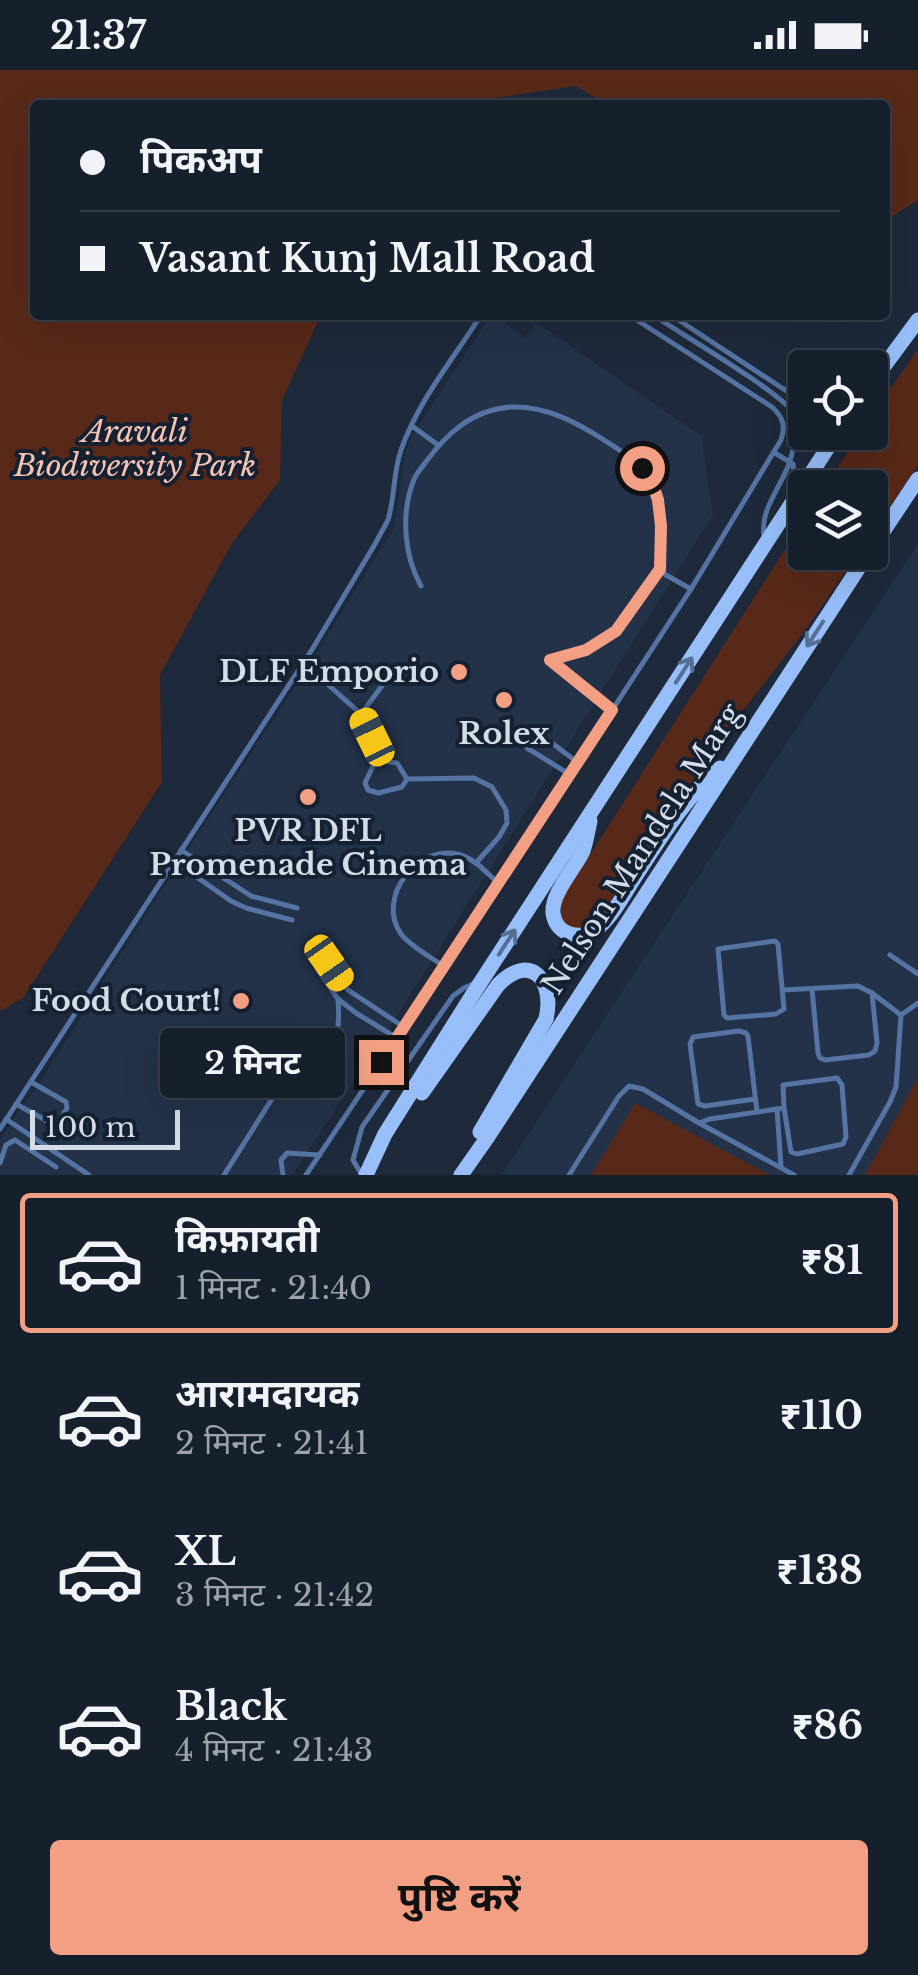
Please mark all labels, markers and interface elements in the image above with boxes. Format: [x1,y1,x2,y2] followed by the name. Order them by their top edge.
[50,12,146,59] text: 21:37
[140,136,262,183] text: पिकअप
[140,235,595,282] text: Vasant Kunj Mall Road
[788,350,888,570] map controls
[788,350,888,450] button: locate
[13,413,256,484] park label: Aravali Biodiversity Park
[620,446,665,491] route start
[788,470,888,570] button: layers
[805,619,826,647] one-way arrow
[219,653,439,690] place label: DLF Emporio
[674,656,695,684] one-way arrow
[448,661,470,683] marker: DLF Emporio
[493,689,515,711] marker: Rolex
[534,696,750,1001] street label: Nelson Mandela Marg
[345,703,399,771] car
[458,715,550,752] place label: Rolex
[297,786,319,808] marker: PVR DFL Promenade Cinema
[149,812,467,883] place label: PVR DFL Promenade Cinema
[497,929,518,957] one-way arrow
[300,930,358,996] car
[32,982,221,1019] place label: Food Court!
[230,990,252,1012] marker: Food Court!
[161,1027,346,1097] callout: 2 मिनट
[359,1040,404,1085] route end
[204,1043,301,1083] text: 2 मिनट
[30,1105,180,1150] scale bar
[45,1110,136,1145] text: 100 m
[175,1215,319,1262] text: किफ़ायती
[55,1218,145,1308] icon: car
[801,1237,863,1284] text: ₹81
[175,1268,372,1308] text: 1 मिनट · 21:40
[175,1370,359,1417] text: आरामदायक
[55,1373,145,1463] icon: car
[779,1392,863,1439] text: ₹110
[175,1423,369,1463] text: 2 मिनट · 21:41
[55,1528,145,1618] icon: car
[175,1528,236,1575] text: XL
[776,1547,863,1594] text: ₹138
[175,1575,374,1615] text: 3 मिनट · 21:42
[55,1683,145,1773] icon: car
[175,1683,287,1730] text: Black
[792,1702,863,1749] text: ₹86
[175,1730,373,1770] text: 4 मिनट · 21:43
[50,1840,868,1955] button: पुष्टि करें

